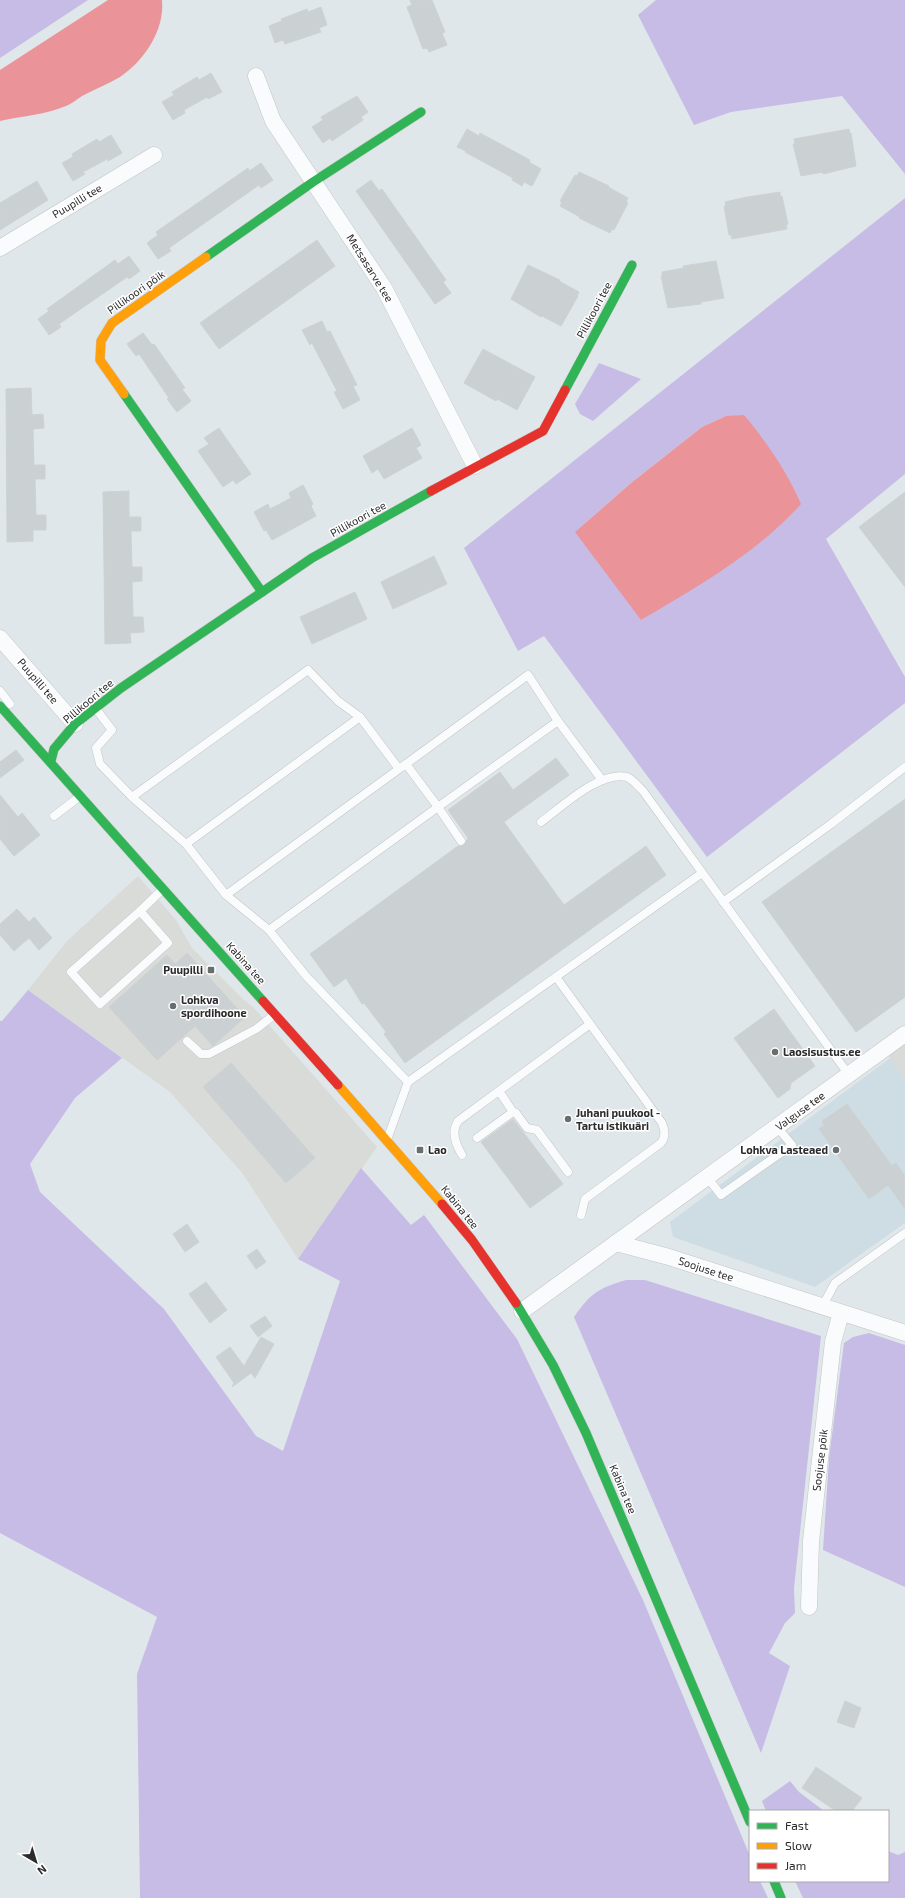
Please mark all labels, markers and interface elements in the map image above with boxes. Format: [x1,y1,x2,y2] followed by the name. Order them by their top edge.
[50,181,104,220] street label: Puupilli tee
[344,231,396,304] street label: Metsasarve tee
[105,267,167,316] street label: Pillikoori põik
[573,279,614,340] street label: Pillikoori tee
[328,498,388,539] street label: Pillikoori tee
[15,655,62,706] street label: Puupilli tee
[60,676,116,725] street label: Pillikoori tee
[224,939,269,986] street label: Kabina tee
[163,963,203,976] place label: Puupilli
[206,965,216,975] marker: Puupilli
[181,993,247,1019] place label: Lohkva spordihoone
[168,1001,178,1011] marker: Lohkva spordihoone
[783,1045,861,1058] place label: Laosisustus.ee
[770,1047,780,1057] marker: Laosisustus.ee
[772,1088,827,1133] street label: Valguse tee
[576,1106,660,1132] place label: Juhani puukool - Tartu istikuäri
[563,1114,573,1124] marker: Juhani puukool - Tartu istikuäri
[428,1143,447,1156] place label: Lao
[740,1143,828,1156] place label: Lohkva Lasteaed
[415,1145,425,1155] marker: Lao
[831,1145,841,1155] marker: Lohkva Lasteaed
[439,1182,482,1231] street label: Kabina tee
[677,1253,736,1285] street label: Soojuse tee
[809,1428,831,1492] street label: Soojuse põik
[607,1462,640,1515] street label: Kabina tee
[749,1810,889,1882] legend
[785,1818,809,1832] text: Fast
[785,1838,812,1852] text: Slow
[16,1842,56,1882] north arrow
[785,1858,806,1872] text: Jam
[35,1863,50,1878] text: N

